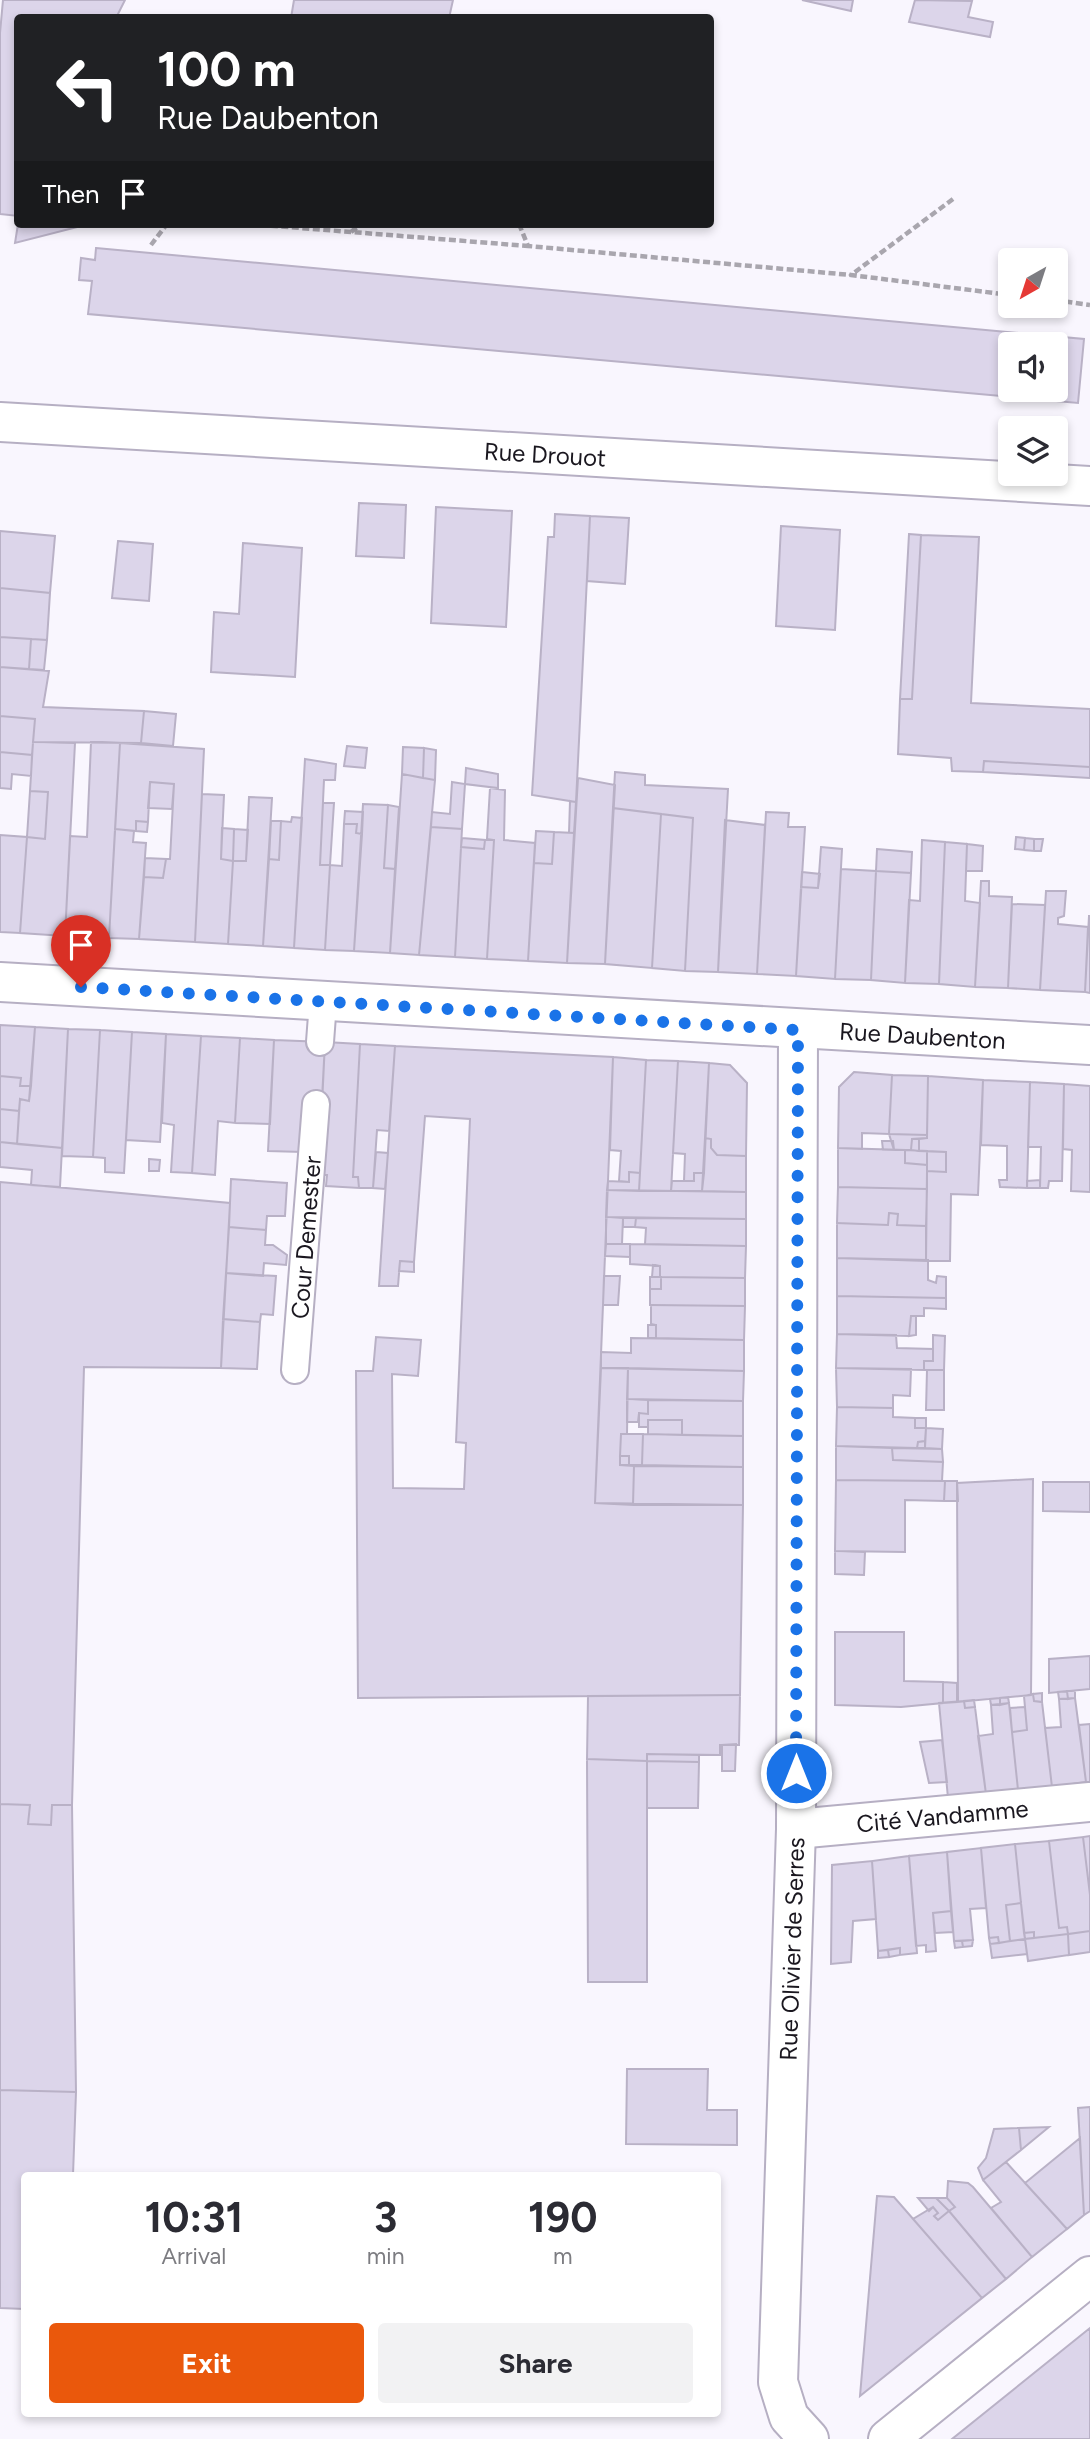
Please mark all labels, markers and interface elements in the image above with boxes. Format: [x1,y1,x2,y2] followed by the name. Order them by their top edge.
[157,39,296,98] text: 100 m
[42,42,133,133] icon: left
[157,99,379,137] text: Rue Daubenton
[114,175,152,213] icon: arrive
[42,178,100,210] text: Then
[998,248,1068,318] north arrow
[998,248,1068,486] map controls
[998,332,1068,402] button: sound
[998,416,1068,486] button: layers
[483,436,607,472] street label: Rue Drouot
[51,915,111,987] pin
[62,926,100,964] icon: arrive
[838,1016,1006,1055] street label: Rue Daubenton
[285,1155,326,1320] street label: Cour Demester
[759,1736,833,1810] position arrow
[855,1793,1030,1838] street label: Cité Vandamme
[774,1837,810,2061] street label: Rue Olivier de Serres
[145,2192,243,2243] text: 10:31
[374,2192,397,2243] text: 3
[528,2192,597,2243] text: 190
[161,2242,226,2270] text: Arrival
[367,2242,405,2270] text: min
[553,2242,573,2270] text: m
[49,2323,364,2403] button: Exit
[378,2323,693,2403] button: Share

